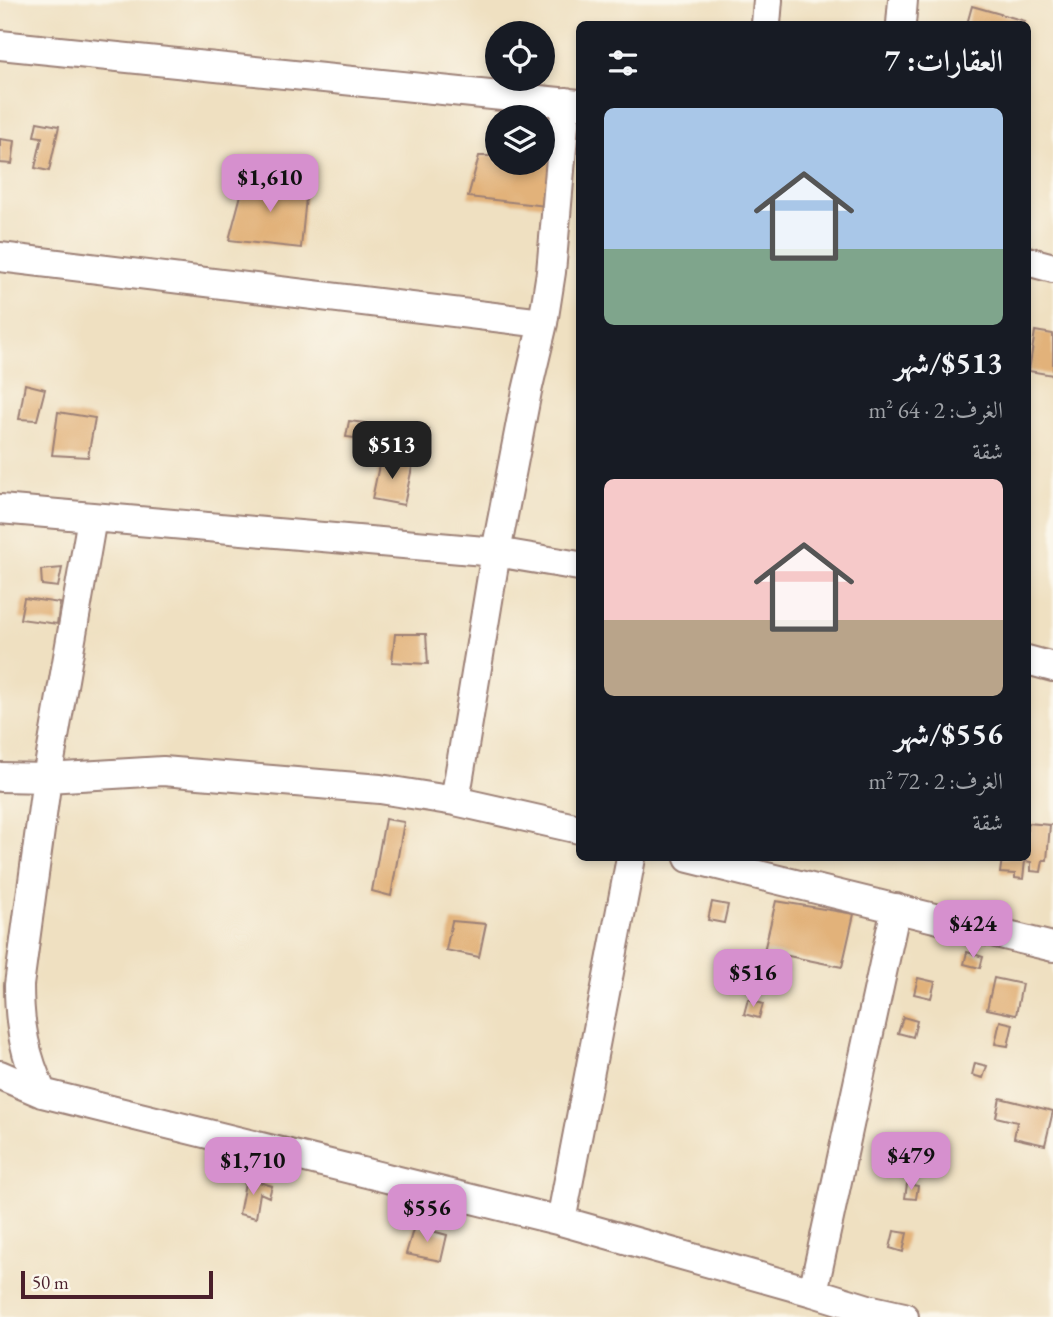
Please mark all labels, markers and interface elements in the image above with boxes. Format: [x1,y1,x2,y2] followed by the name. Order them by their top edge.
[485,21,555,175] map controls
[485,21,555,91] button: locate
[884,41,1003,80] text: العقارات: 7
[604,44,642,82] icon: filters
[485,105,555,175] button: layers
[741,153,867,279] icon: home
[213,154,327,214] pin: $1,610
[238,162,302,192] text: $1,610
[895,343,1003,382] text: $513/شهر
[868,395,1003,425] text: الغرف: 2 · 64 m²
[351,421,433,481] pin: $513
[368,429,416,459] text: $513
[973,436,1003,466] text: شقة
[741,524,867,650] icon: home
[895,714,1003,753] text: $556/شهر
[868,766,1003,796] text: الغرف: 2 · 72 m²
[973,807,1003,837] text: شقة
[932,900,1014,960] pin: $424
[949,908,997,938] text: $424
[712,950,794,1009] pin: $516
[729,957,777,987] text: $516
[870,1132,952,1192] pin: $479
[196,1138,310,1197] pin: $1,710
[887,1140,935,1170] text: $479
[221,1145,285,1175] text: $1,710
[386,1184,468,1244] pin: $556
[403,1192,451,1222] text: $556
[21,1268,214,1300] scale bar
[32,1270,69,1295] text: 50 m

